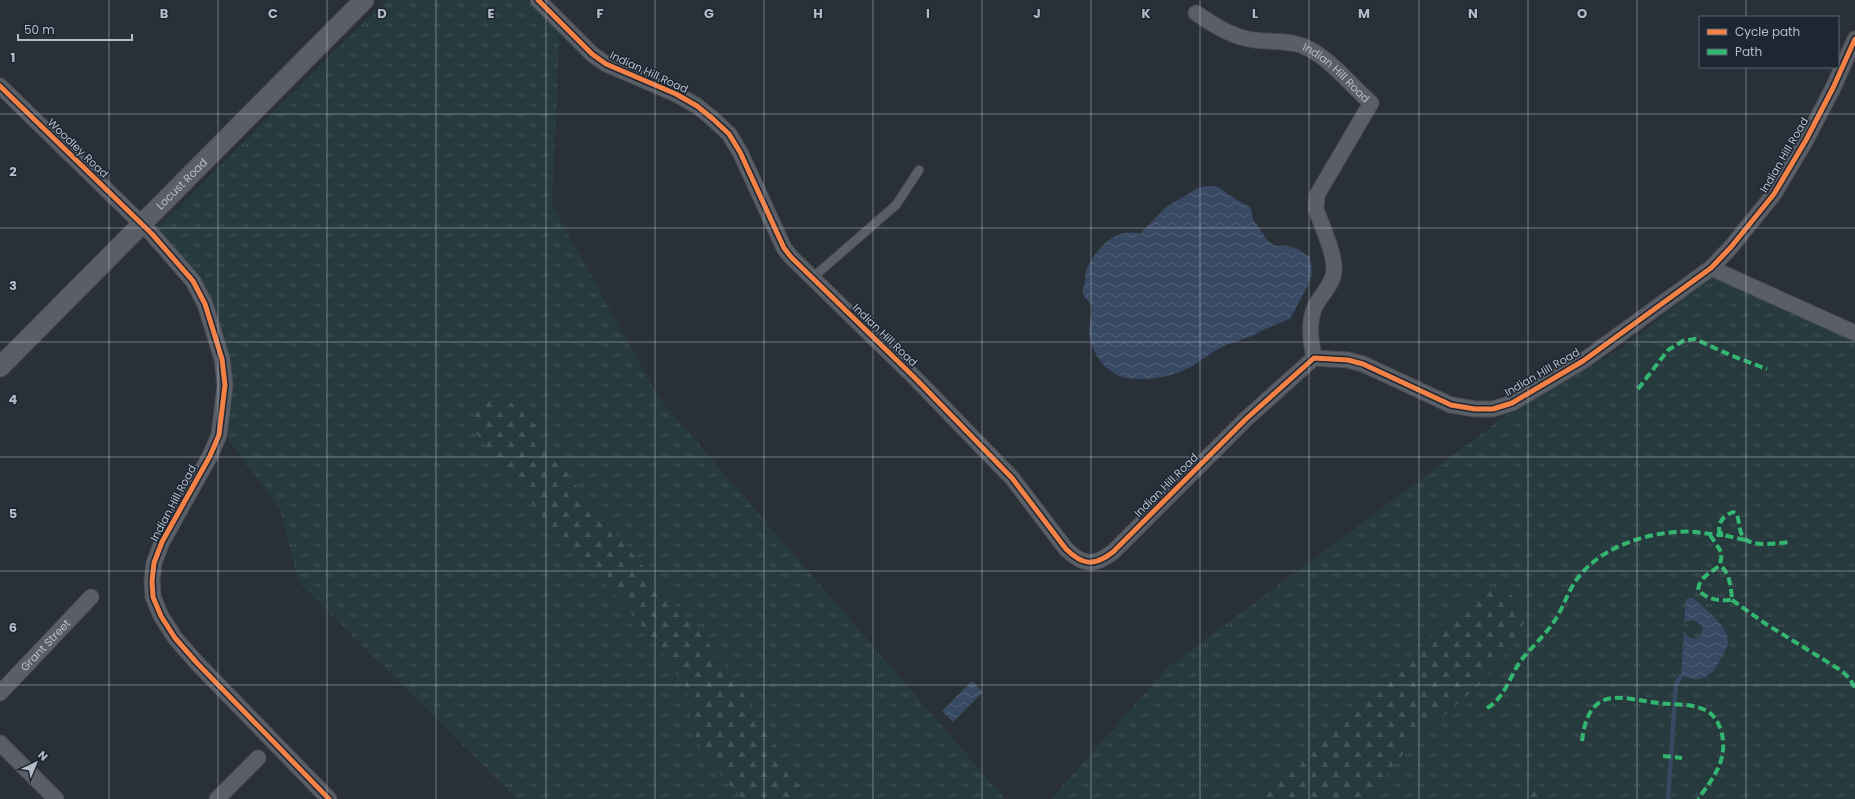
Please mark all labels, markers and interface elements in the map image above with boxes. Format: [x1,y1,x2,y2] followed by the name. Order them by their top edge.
[160,4,169,23] text: B
[268,4,278,23] text: C
[377,4,387,23] text: D
[487,4,495,23] text: E
[596,4,604,23] text: F
[704,4,714,23] text: G
[813,4,823,23] text: H
[926,4,930,23] text: I
[1033,4,1041,23] text: J
[1141,4,1151,23] text: K
[1252,4,1258,23] text: L
[1358,4,1370,23] text: M
[1468,4,1478,23] text: N
[1577,4,1587,23] text: O
[18,16,132,42] scale bar
[1699,16,1839,68] legend
[24,21,55,38] text: 50 m
[1735,23,1800,40] text: Cycle path
[1300,39,1373,106] street label: Indian Hill Road
[1735,43,1762,60] text: Path
[607,47,691,97] street label: Indian Hill Road
[11,48,15,67] text: 1
[1756,114,1812,196] street label: Indian Hill Road
[44,115,112,181] street label: Woodley Road
[152,154,211,213] street label: Locust Road
[9,162,17,181] text: 2
[9,276,17,295] text: 3
[849,300,921,370] street label: Indian Hill Road
[1501,344,1583,400] street label: Indian Hill Road
[9,390,18,409] text: 4
[1130,449,1202,521] street label: Indian Hill Road
[146,462,200,544] street label: Indian Hill Road
[9,504,17,523] text: 5
[17,616,74,675] street label: Grant Street
[9,618,17,637] text: 6
[16,743,56,783] north arrow
[34,747,51,764] text: N

